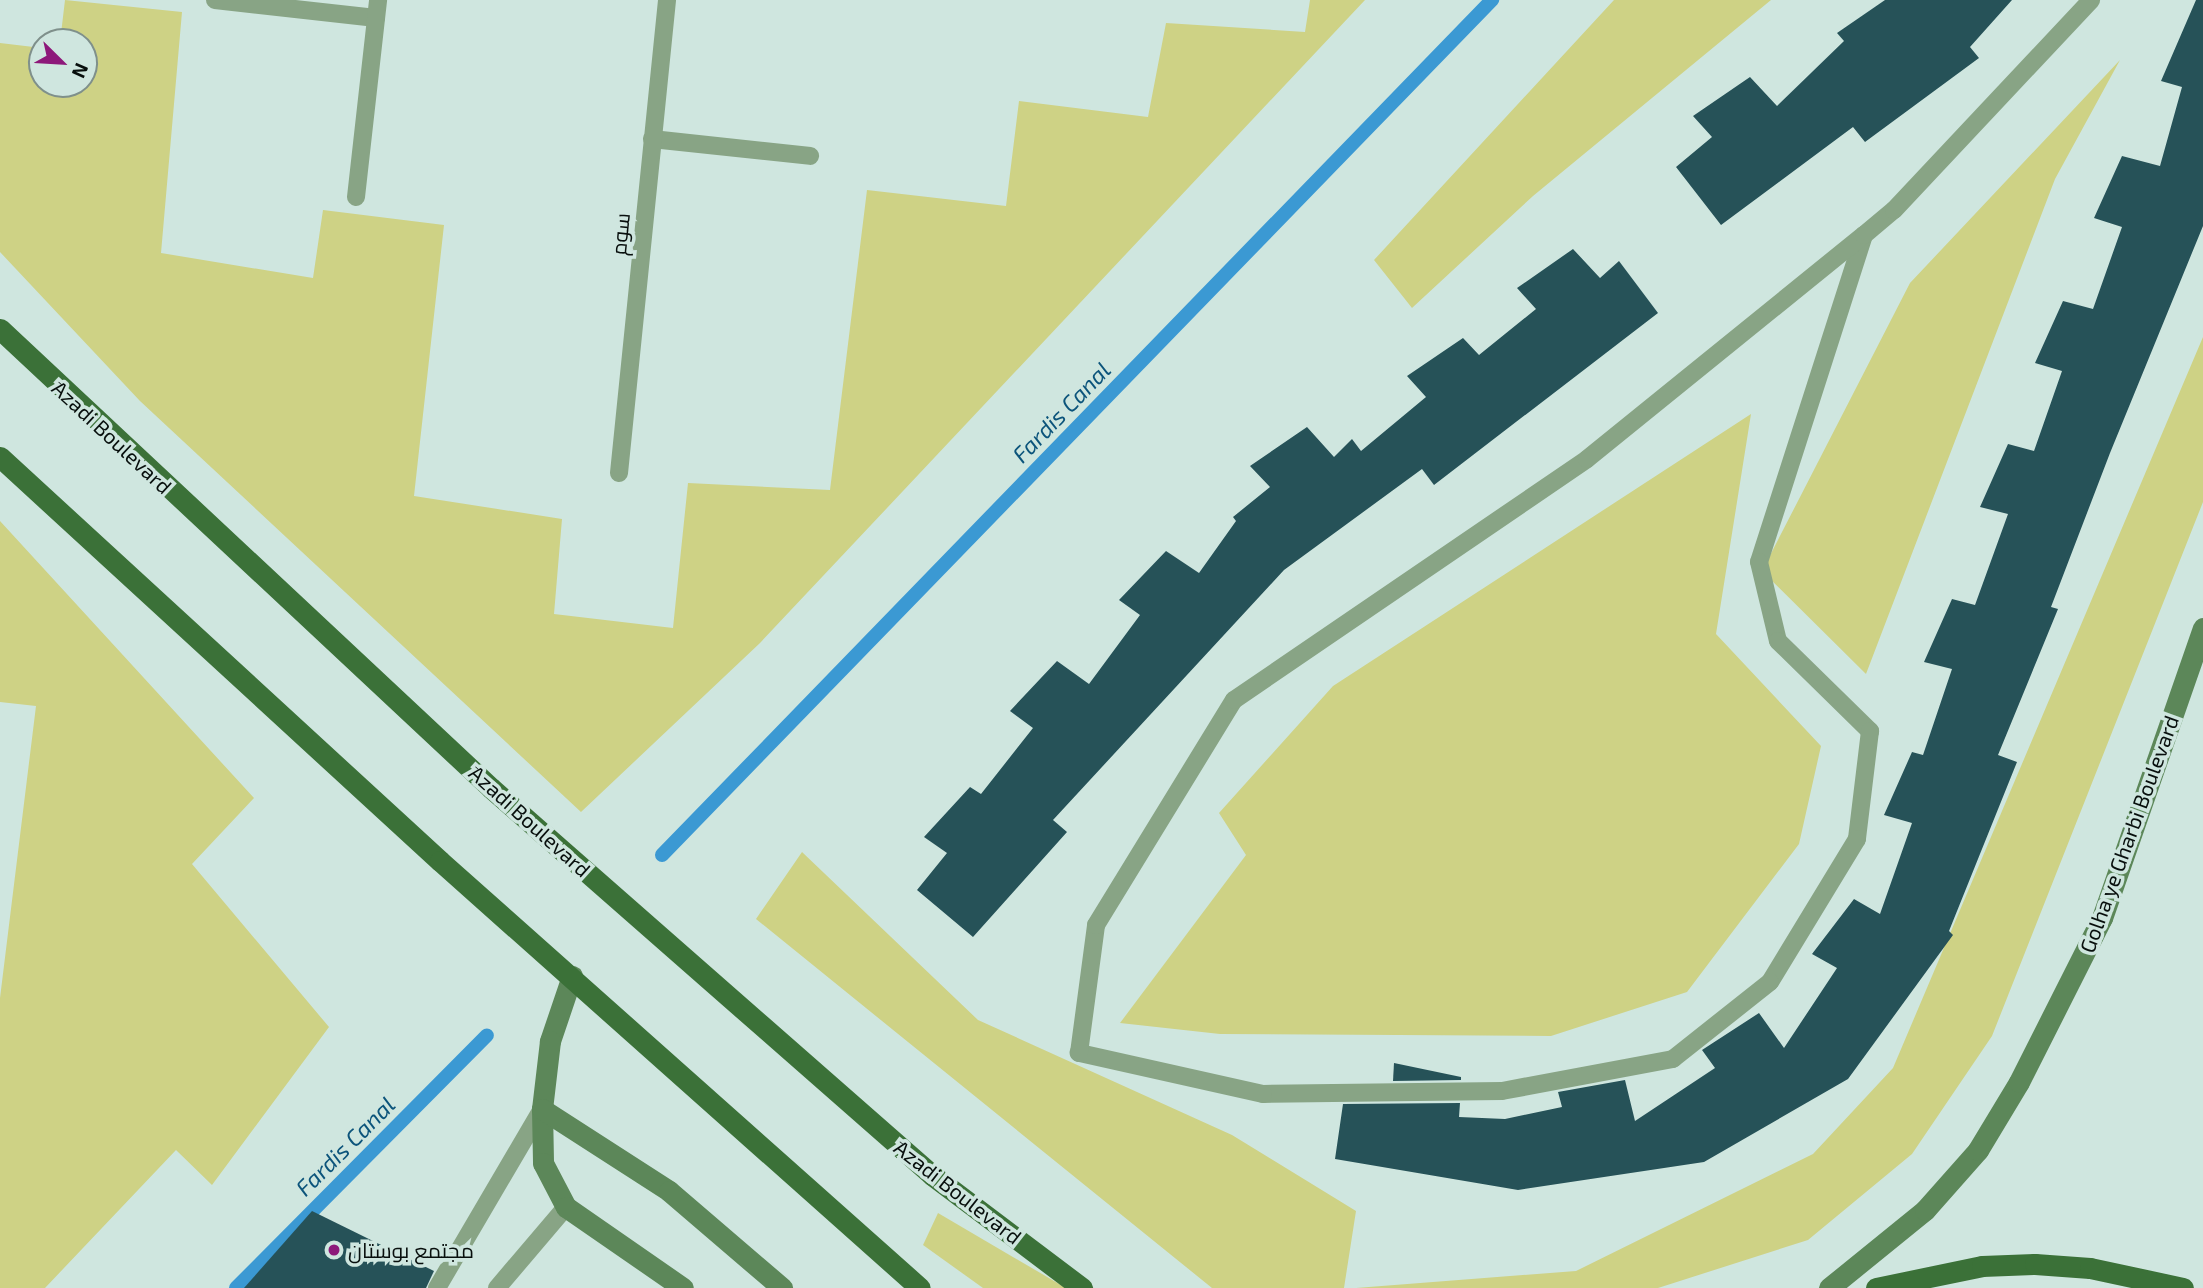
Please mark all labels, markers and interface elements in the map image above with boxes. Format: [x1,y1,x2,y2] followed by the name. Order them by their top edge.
[28,28,98,98] north arrow
[68,60,94,82] text: N
[605,211,635,257] street label: سوم
[1006,356,1116,468] water label: Fardis Canal
[47,375,177,499] street label: َAzadi Boulevard
[2074,712,2184,956] street label: Golha ye Gharbi Boulevard
[464,760,596,882] street label: َAzadi Boulevard
[290,1091,400,1201] water label: Fardis Canal
[889,1135,1027,1249] street label: َAzadi Boulevard
[348,1237,474,1263] place label: مجتمع بوستان
[326,1242,342,1258] marker: مجتمع بوستان

